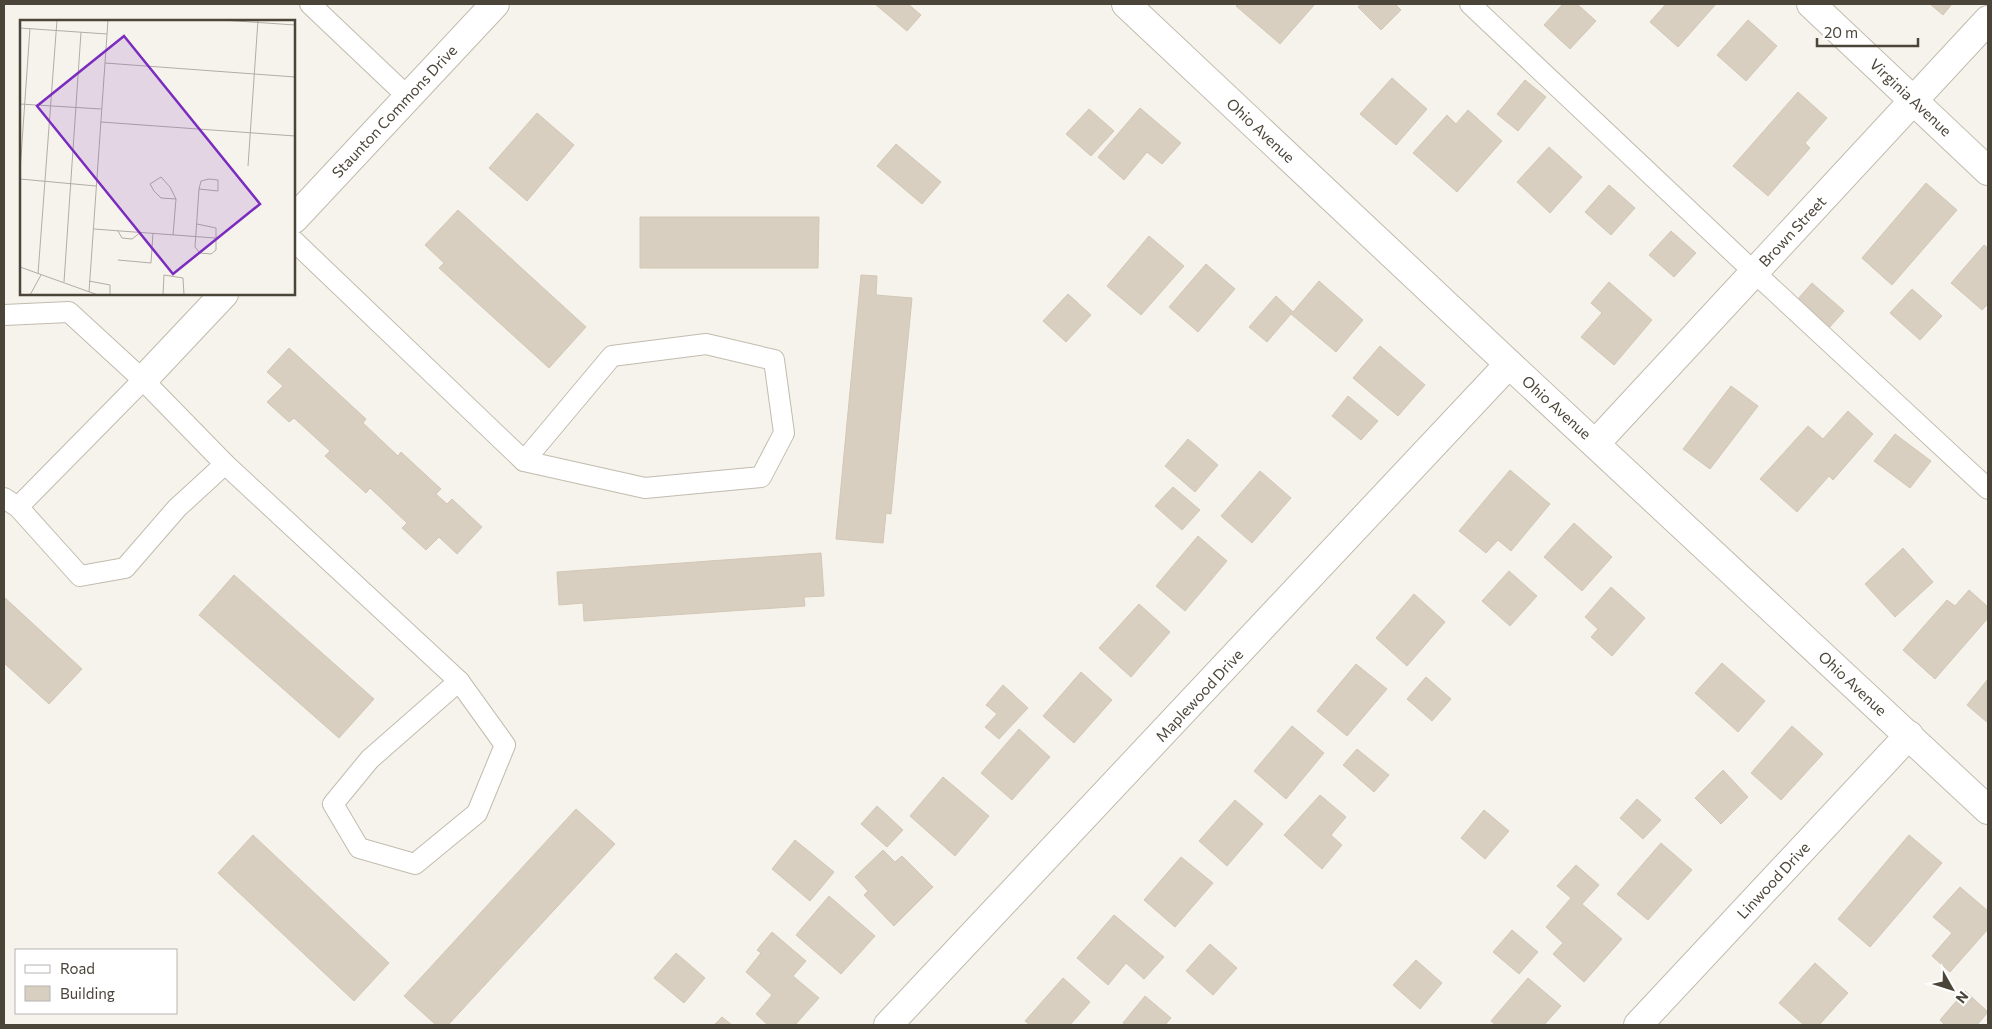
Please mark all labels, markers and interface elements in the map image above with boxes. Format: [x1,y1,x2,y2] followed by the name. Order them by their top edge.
[1817,15,1918,47] scale bar
[20,20,295,295] inset map
[1824,23,1858,41] text: 20 m
[328,41,460,181] street label: Staunton Commons Drive
[1866,55,1956,140] street label: Virginia Avenue
[1223,94,1299,166] street label: Ohio Avenue
[1755,192,1829,270] street label: Brown Street
[1519,371,1595,443] street label: Ohio Avenue
[1152,645,1247,745] street label: Maplewood Drive
[1815,647,1891,719] street label: Ohio Avenue
[1733,838,1813,922] street label: Linwood Drive
[15,949,178,1014] legend
[60,959,95,977] text: Road
[1927,964,1977,1014] north arrow
[60,984,115,1002] text: Building
[1953,988,1972,1007] text: N

